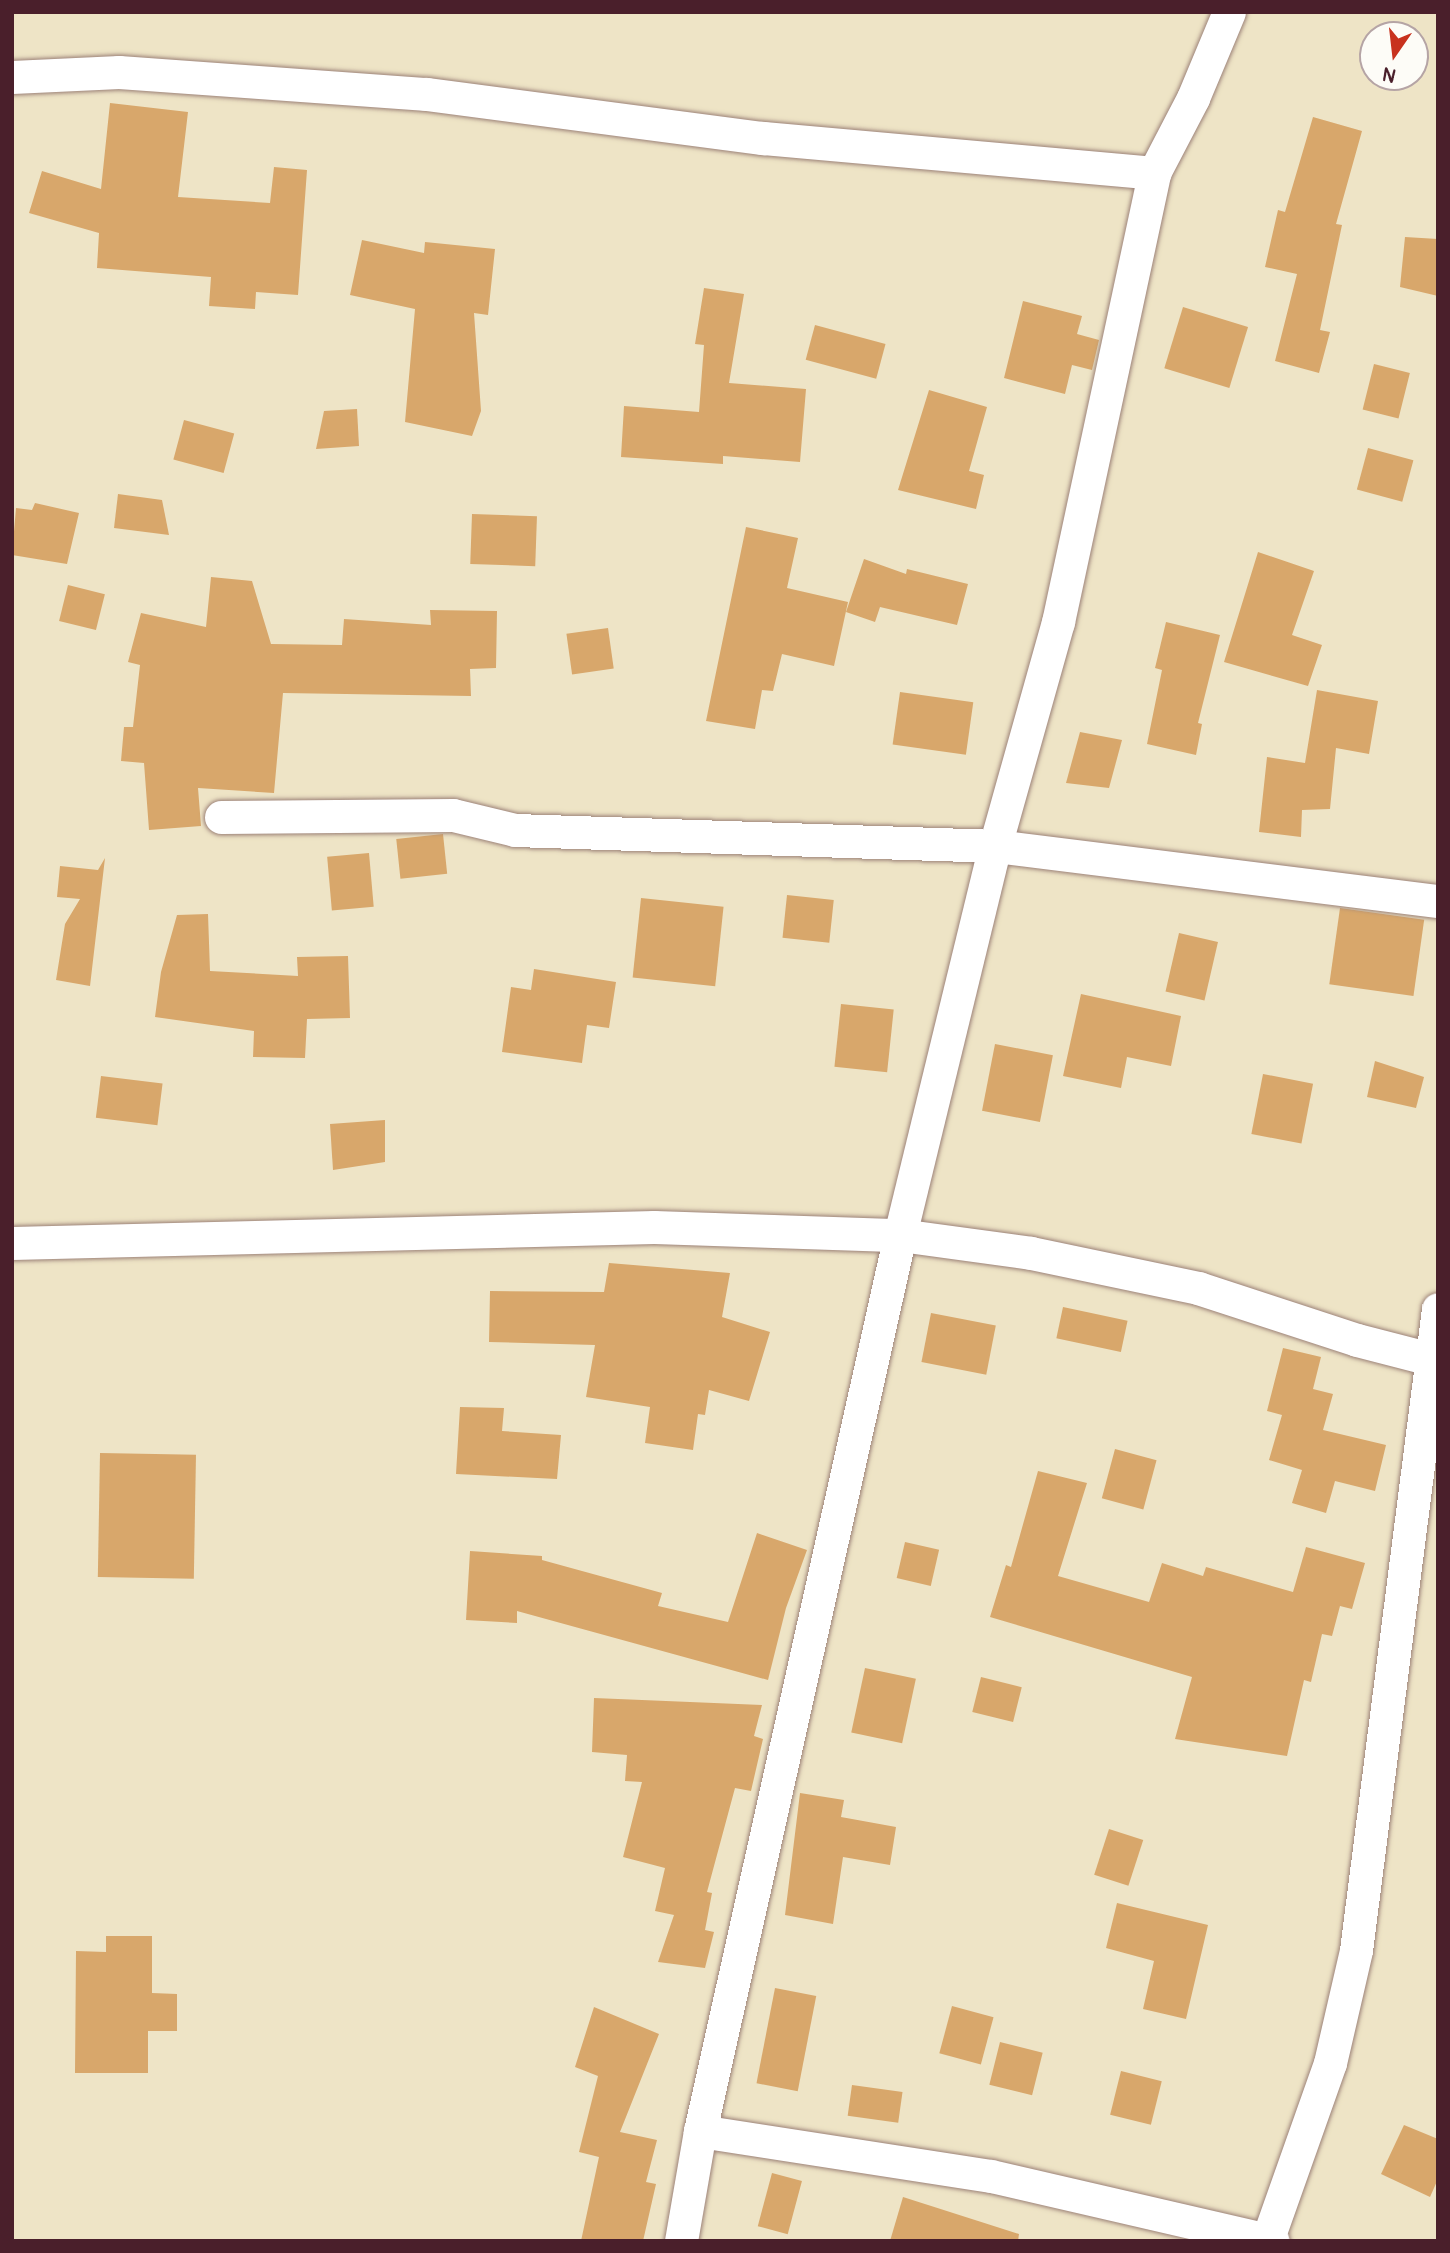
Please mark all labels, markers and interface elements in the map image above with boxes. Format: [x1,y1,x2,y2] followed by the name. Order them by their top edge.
[1359,21,1429,91] north arrow
[1380,61,1399,88] text: N

